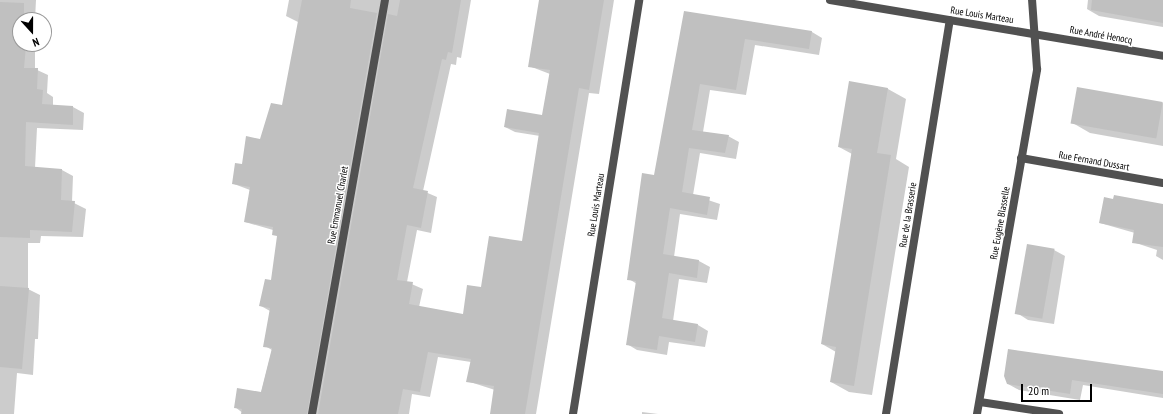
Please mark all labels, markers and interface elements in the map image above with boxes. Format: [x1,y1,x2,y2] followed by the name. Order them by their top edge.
[949,4,1015,26] street label: Rue Louis Marteau
[12,12,52,52] north arrow
[1069,24,1133,46] street label: Rue André Henocq
[31,35,41,50] text: N
[1058,149,1130,173] street label: Rue Fernand Dussart
[325,165,351,245] street label: Rue Emmanuel Charlet
[585,172,607,238] street label: Rue Louis Marteau
[897,182,919,248] street label: Rue de la Brasserie
[988,186,1012,260] street label: Rue Eugène Blasselle
[1023,376,1094,402] scale bar
[1028,383,1049,398] text: 20 m

